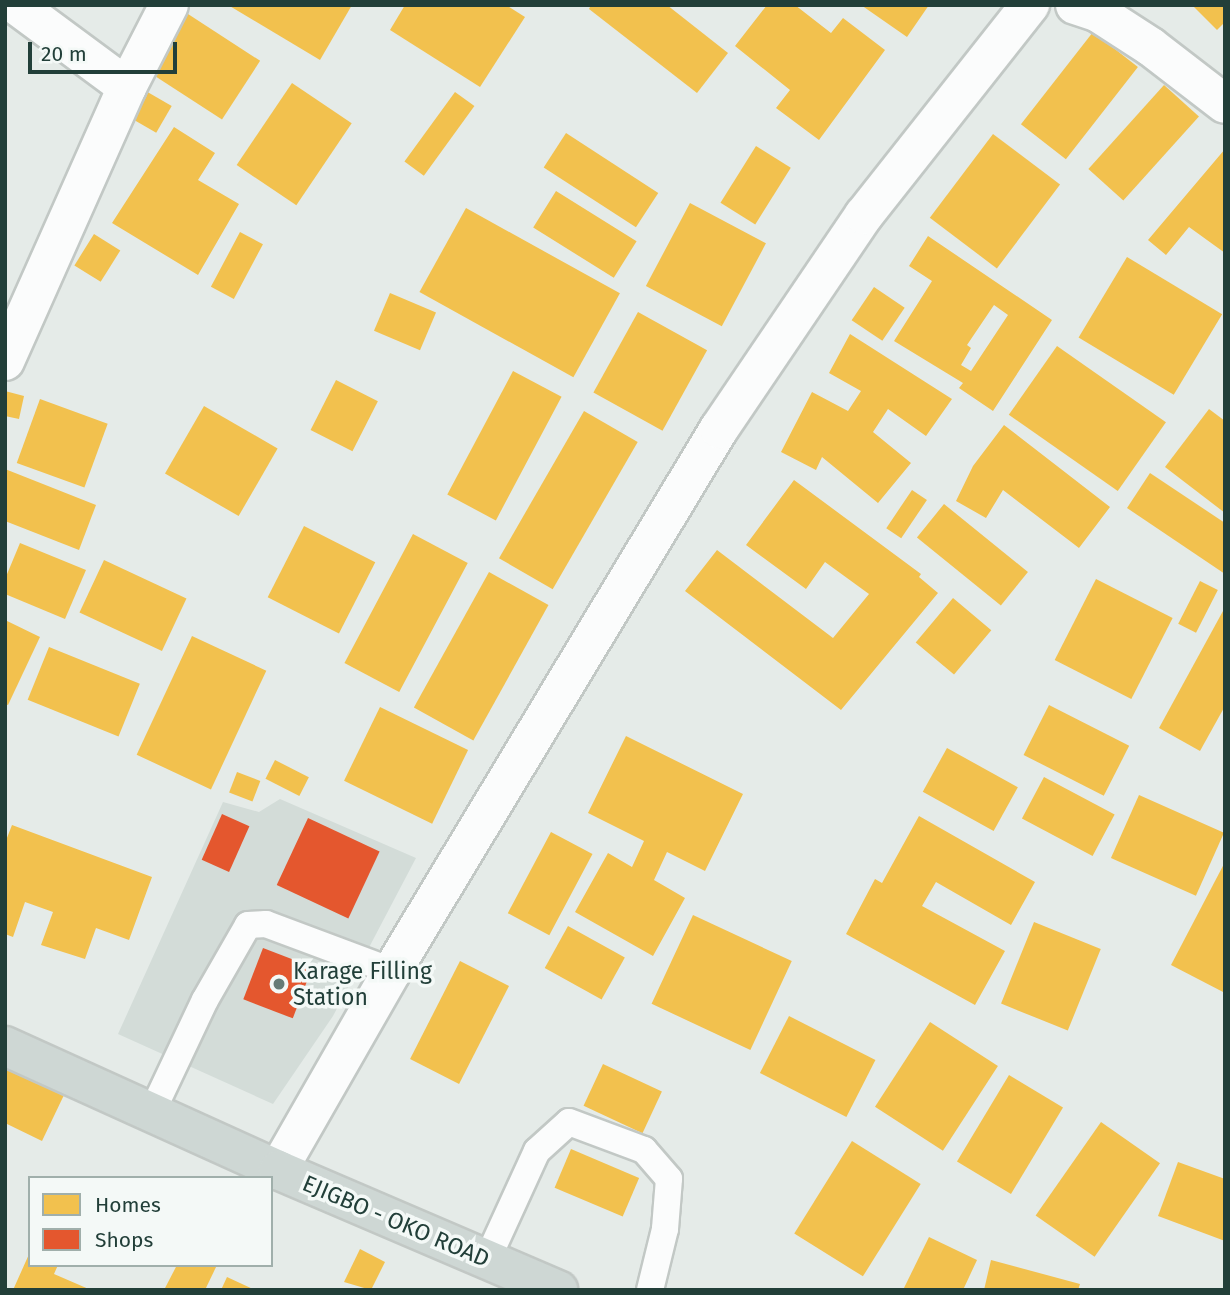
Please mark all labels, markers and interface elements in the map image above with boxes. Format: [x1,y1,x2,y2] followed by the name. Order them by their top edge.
[32,28,180,72] scale bar
[41,41,87,67] text: 20 m
[293,957,432,1011] place label: Karage Filling Station
[271,976,287,992] marker: Karage Filling Station
[298,1169,494,1273] street label: EJIGBO - OKO ROAD
[28,1176,273,1267] legend
[95,1192,161,1218] text: Homes
[95,1227,153,1253] text: Shops

